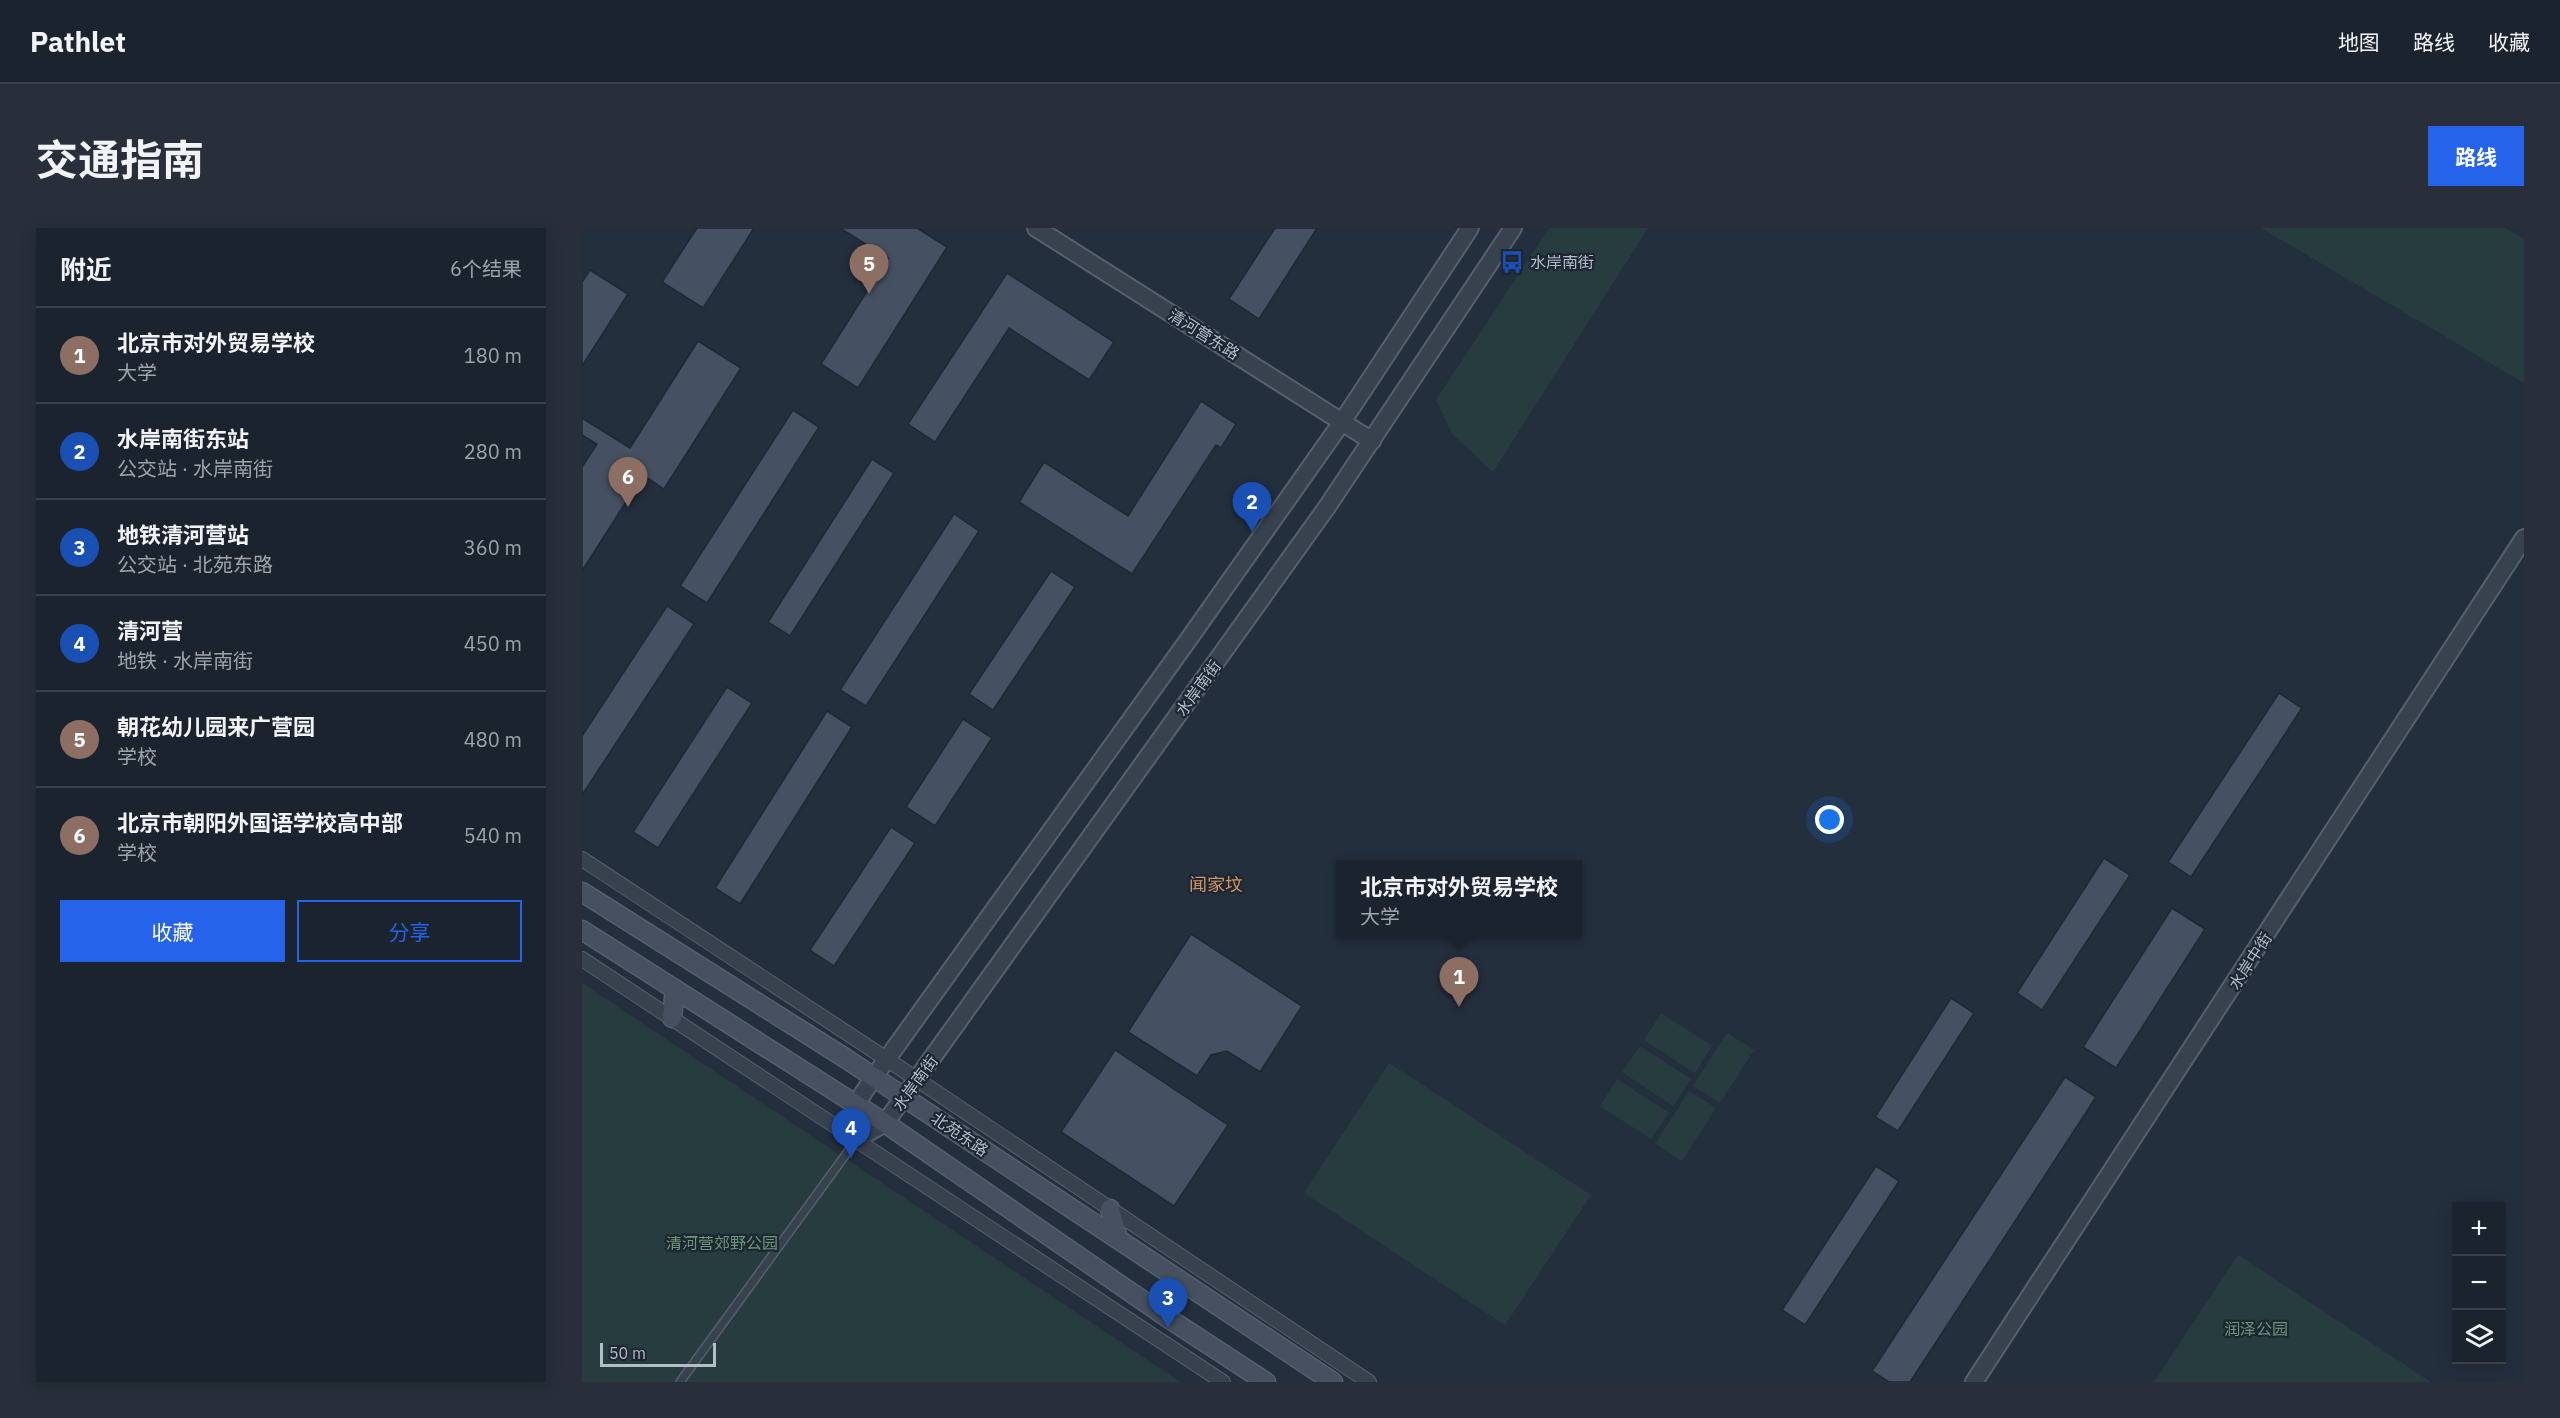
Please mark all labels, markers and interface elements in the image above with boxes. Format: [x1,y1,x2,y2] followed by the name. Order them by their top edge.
[30,23,126,60] text: Pathlet
[2338,28,2380,56] text: 地图
[2413,28,2455,56] text: 路线
[2488,28,2530,56] text: 收藏
[2428,126,2524,186] button: 路线
[36,132,204,187] text: 交通指南
[850,244,888,294] pin: 5
[1499,249,1525,275] bus stop icon: 水岸南街
[60,252,112,286] text: 附近
[1530,252,1594,272] place label: 水岸南街
[450,255,522,282] text: 6个结果
[1165,304,1243,364] street label: 清河营东路
[117,328,315,357] text: 北京市对外贸易学校
[74,342,86,369] text: 1
[464,342,522,369] text: 180 m
[117,359,157,386] text: 大学
[117,424,249,453] text: 水岸南街东站
[74,438,86,465] text: 2
[464,438,522,465] text: 280 m
[117,455,273,482] text: 公交站 · 水岸南街
[608,458,648,507] pin: 6
[1232,482,1272,532] pin: 2
[117,520,249,549] text: 地铁清河营站
[74,534,86,561] text: 3
[464,534,522,561] text: 360 m
[117,551,273,578] text: 公交站 · 北苑东路
[117,616,183,645] text: 清河营
[74,630,86,657] text: 4
[464,630,522,657] text: 450 m
[117,647,253,674] text: 地铁 · 水岸南街
[1171,656,1225,720] street label: 水岸南街
[117,712,315,741] text: 朝花幼儿园来广营园
[74,726,86,753] text: 5
[464,726,522,753] text: 480 m
[117,743,157,770] text: 学校
[1815,805,1844,834] your location
[117,808,403,837] text: 北京市朝阳外国语学校高中部
[74,822,86,849] text: 6
[464,822,522,849] text: 540 m
[117,839,157,866] text: 学校
[1336,860,1582,938] popup
[1360,872,1558,901] text: 北京市对外贸易学校
[1189,873,1243,896] district label: 闻家坟
[60,900,285,962] button: 收藏
[297,900,522,962] button: 分享
[1360,903,1400,930] text: 大学
[2224,929,2276,993] street label: 水岸中街
[1440,958,1478,1007] pin: 1
[888,1051,942,1115] street label: 水岸南街
[832,1108,870,1158] pin: 4
[928,1108,992,1160] street label: 北苑东路
[2452,1202,2506,1364] map controls
[2452,1202,2506,1256] button: +
[666,1233,778,1253] park label: 清河营郊野公园
[2452,1256,2506,1310] button: −
[1148,1278,1188,1328] pin: 3
[2452,1310,2506,1364] button: layers
[2224,1319,2288,1339] park label: 润泽公园
[600,1340,716,1368] scale bar
[609,1343,646,1363] text: 50 m

